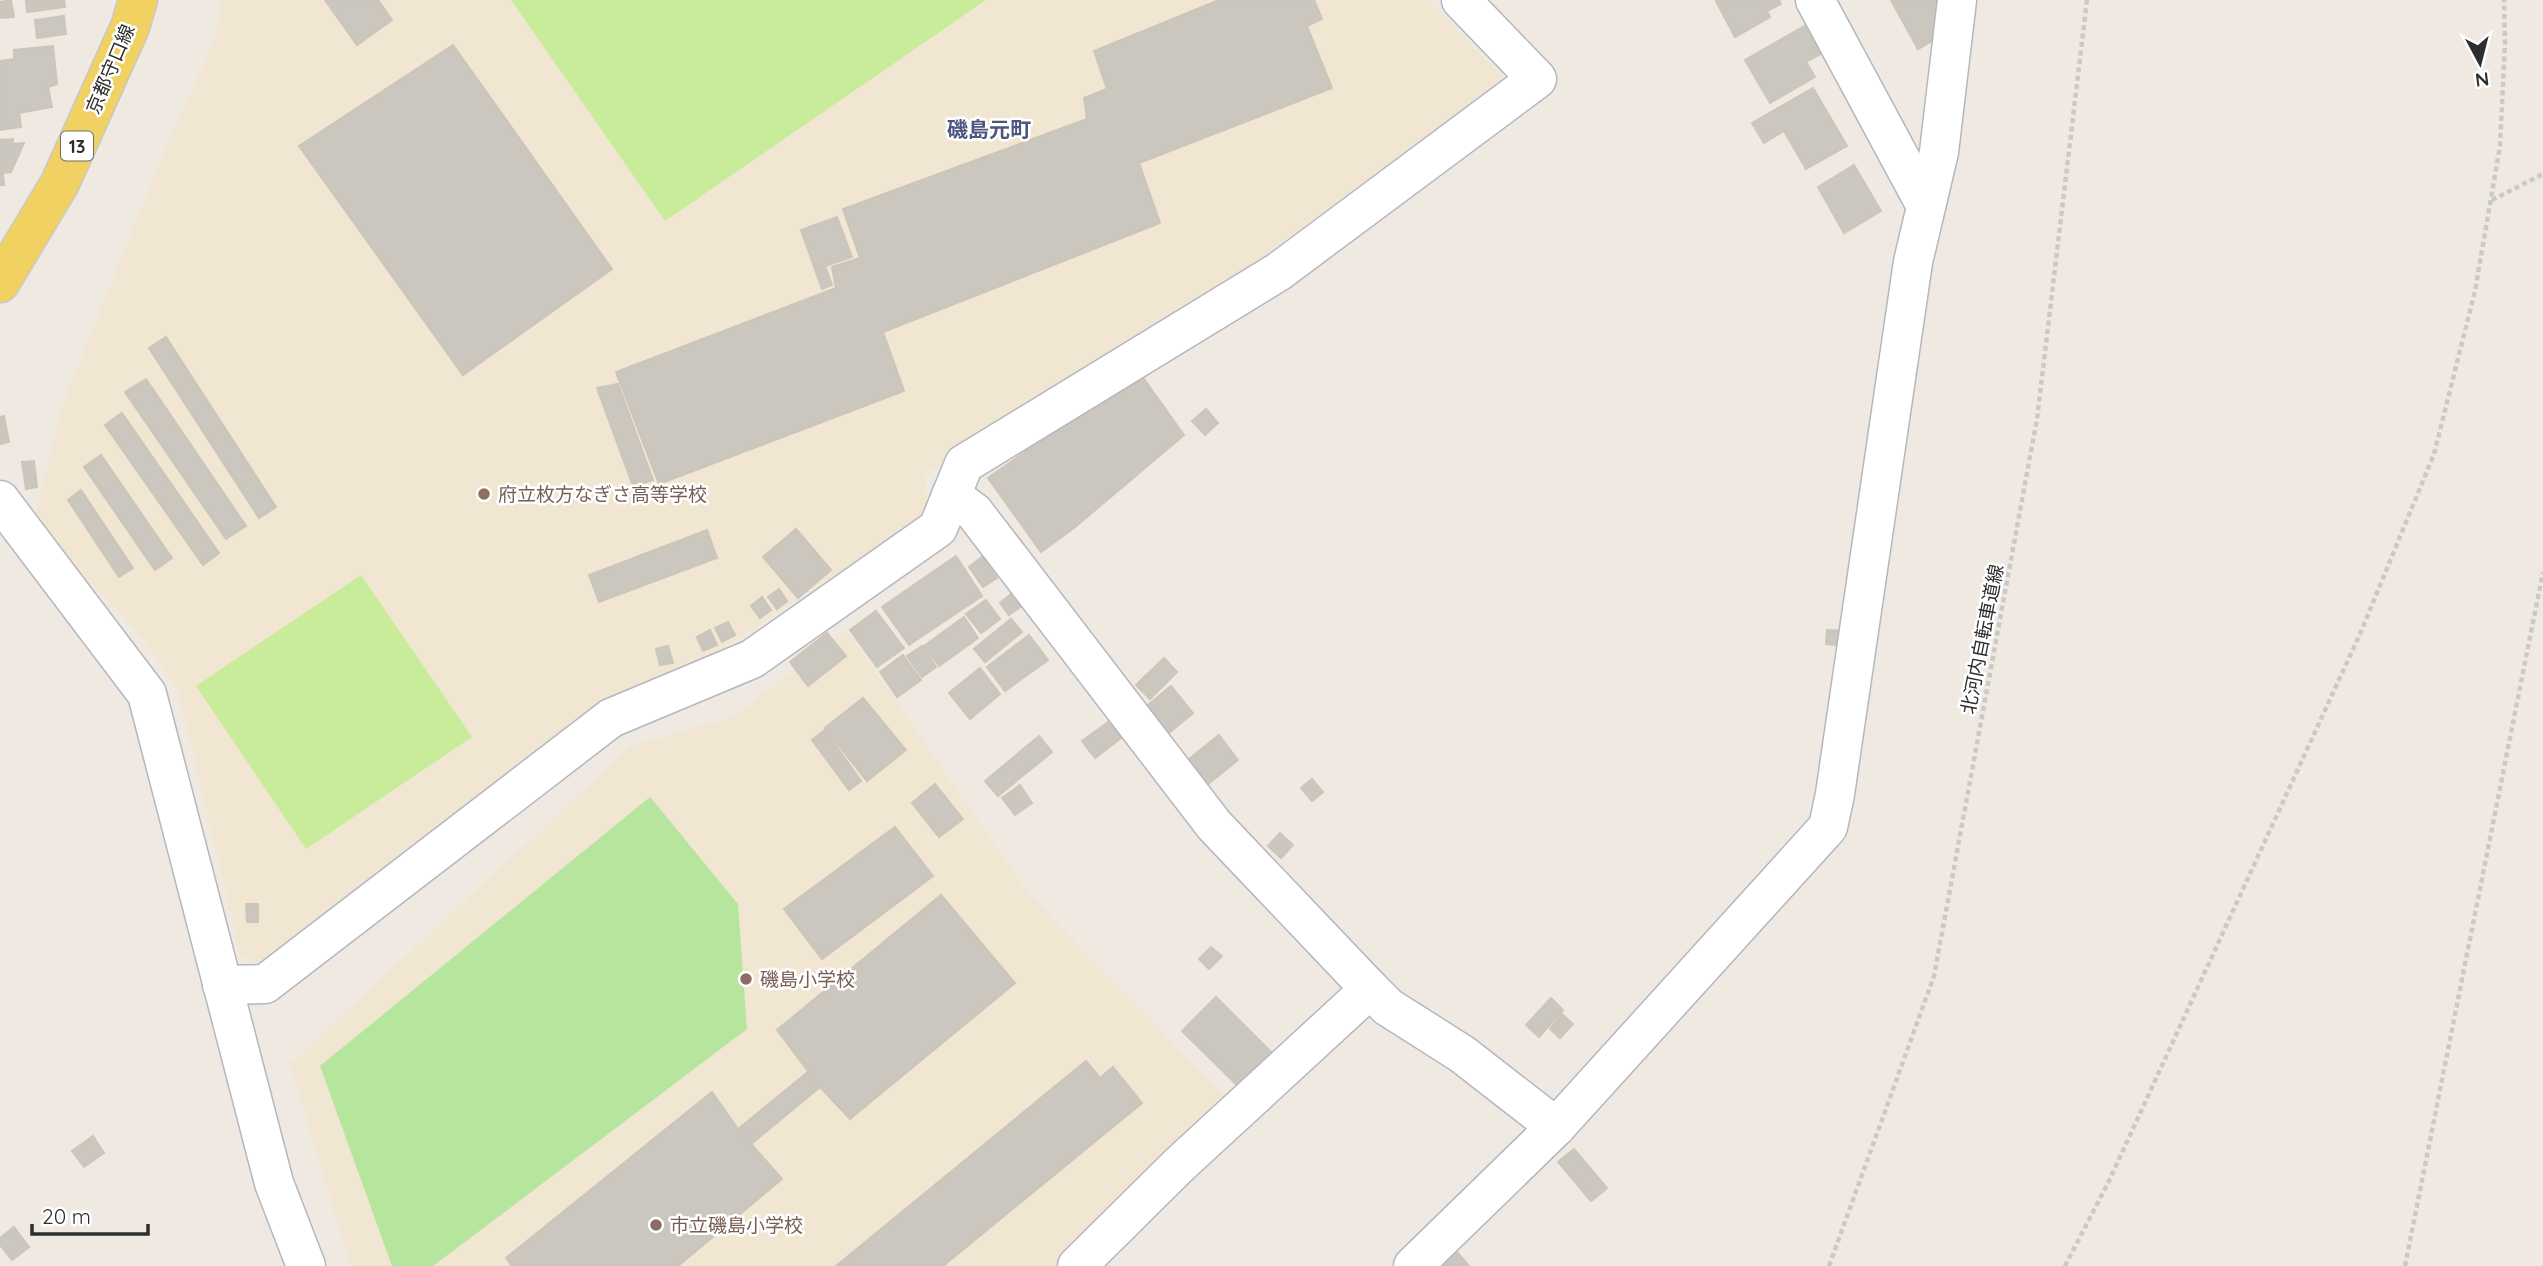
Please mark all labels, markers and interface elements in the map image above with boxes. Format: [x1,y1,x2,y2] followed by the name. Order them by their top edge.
[80,21,140,117] street label: 京都守口線
[2445,28,2515,98] north arrow
[2474,67,2490,93] text: N
[947,116,1031,142] district label: 磯島元町
[61,132,93,160] road number: 13
[498,482,707,506] place label: 府立枚方なぎさ高等学校
[476,486,492,502] marker: 府立枚方なぎさ高等学校
[1956,562,2008,716] street label: 北河内自転車道線
[760,967,855,991] place label: 磯島小学校
[738,971,754,987] marker: 磯島小学校
[32,1192,147,1236] scale bar
[42,1203,91,1229] text: 20 m
[670,1213,803,1237] place label: 市立磯島小学校
[648,1217,664,1233] marker: 市立磯島小学校

